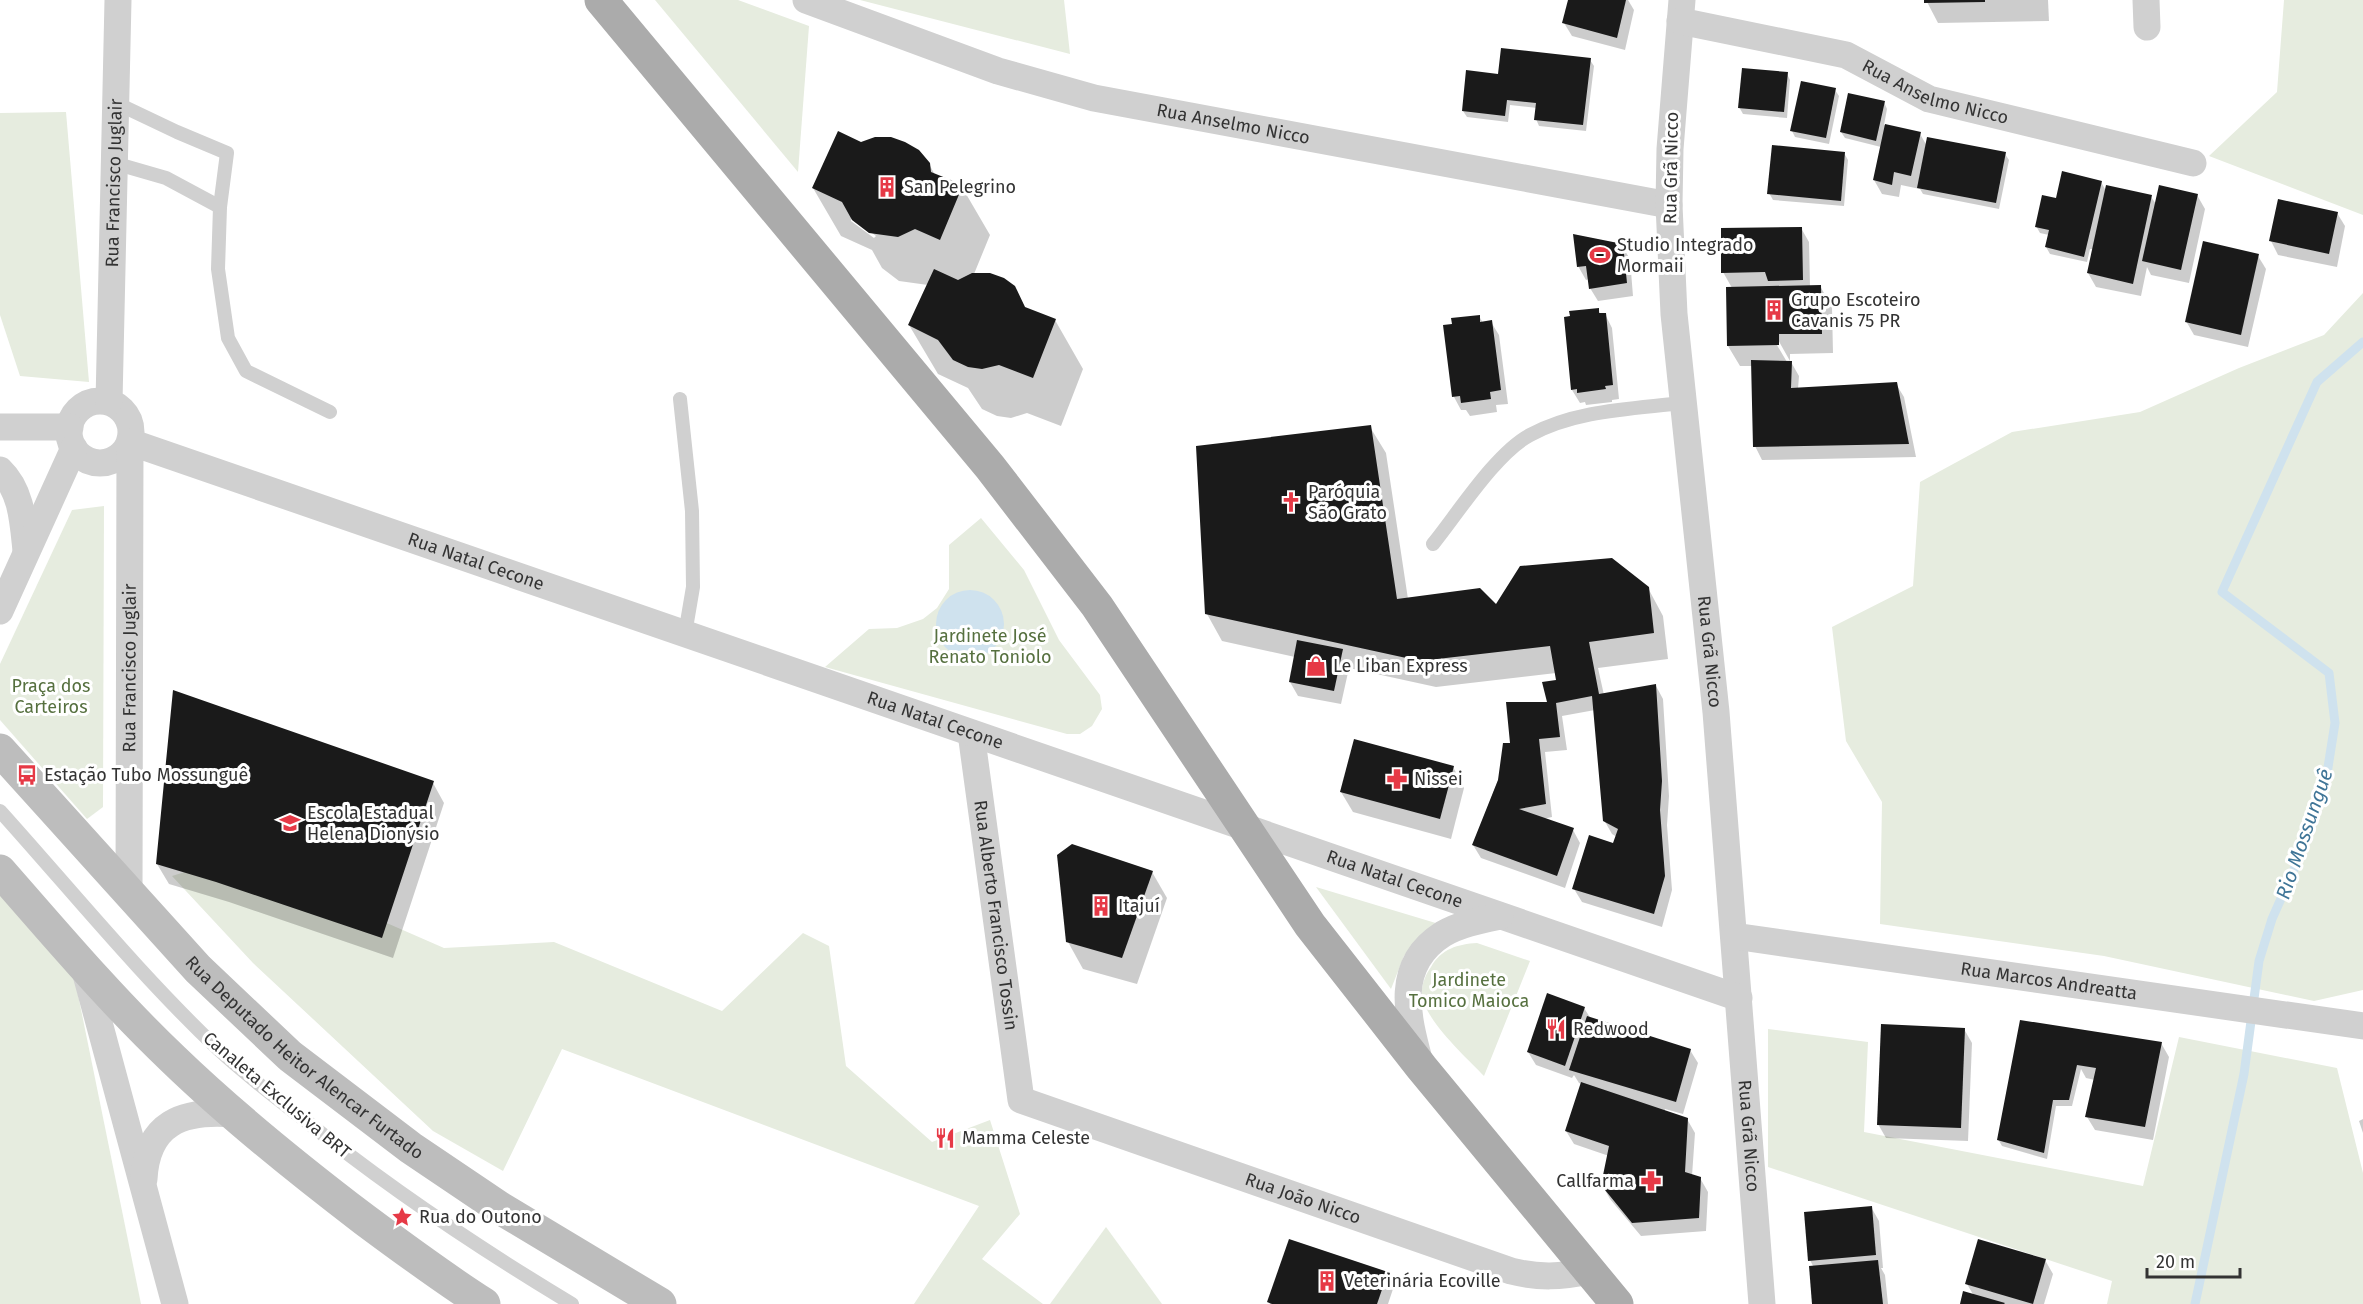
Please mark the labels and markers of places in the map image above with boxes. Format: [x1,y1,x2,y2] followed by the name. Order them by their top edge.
[875,175,899,199] building icon: San Pelegrino
[904,176,1016,198] place label: San Pelegrino
[1617,234,1754,277] place label: Studio Integrado Mormaii
[1588,243,1612,267] sports icon: Studio Integrado Mormaii
[1791,289,1921,332] place label: Grupo Escoteiro Cavanis 75 PR
[1762,298,1786,322] building icon: Grupo Escoteiro Cavanis 75 PR
[1308,481,1387,524] place label: Paróquia São Grato
[1279,490,1303,514] church icon: Paróquia São Grato
[1304,654,1328,678] shop icon: Le Liban Express
[1333,655,1468,677] place label: Le Liban Express
[15,763,39,787] bus stop icon: Estação Tubo Mossunguê
[44,764,248,786] place label: Estação Tubo Mossunguê
[1385,767,1409,791] pharmacy icon: Nissei
[1414,768,1463,790] place label: Nissei
[307,802,439,845] place label: Escola Estadual Helena Dionýsio
[278,811,302,835] school or university icon: Escola Estadual Helena Dionýsio
[1089,894,1113,918] building icon: Itajuí
[1118,895,1160,917] place label: Itajuí
[1544,1017,1568,1041] restaurant icon: Redwood
[1573,1018,1649,1040] place label: Redwood
[933,1126,957,1150] restaurant icon: Mamma Celeste
[962,1127,1090,1149] place label: Mamma Celeste
[1639,1169,1663,1193] pharmacy icon: Callfarma
[1556,1170,1634,1192] place label: Callfarma
[390,1205,414,1229] place icon: Rua do Outono
[419,1206,542,1228] place label: Rua do Outono
[1315,1269,1339,1293] building icon: Veterinária Ecoville
[1344,1270,1501,1292] place label: Veterinária Ecoville

